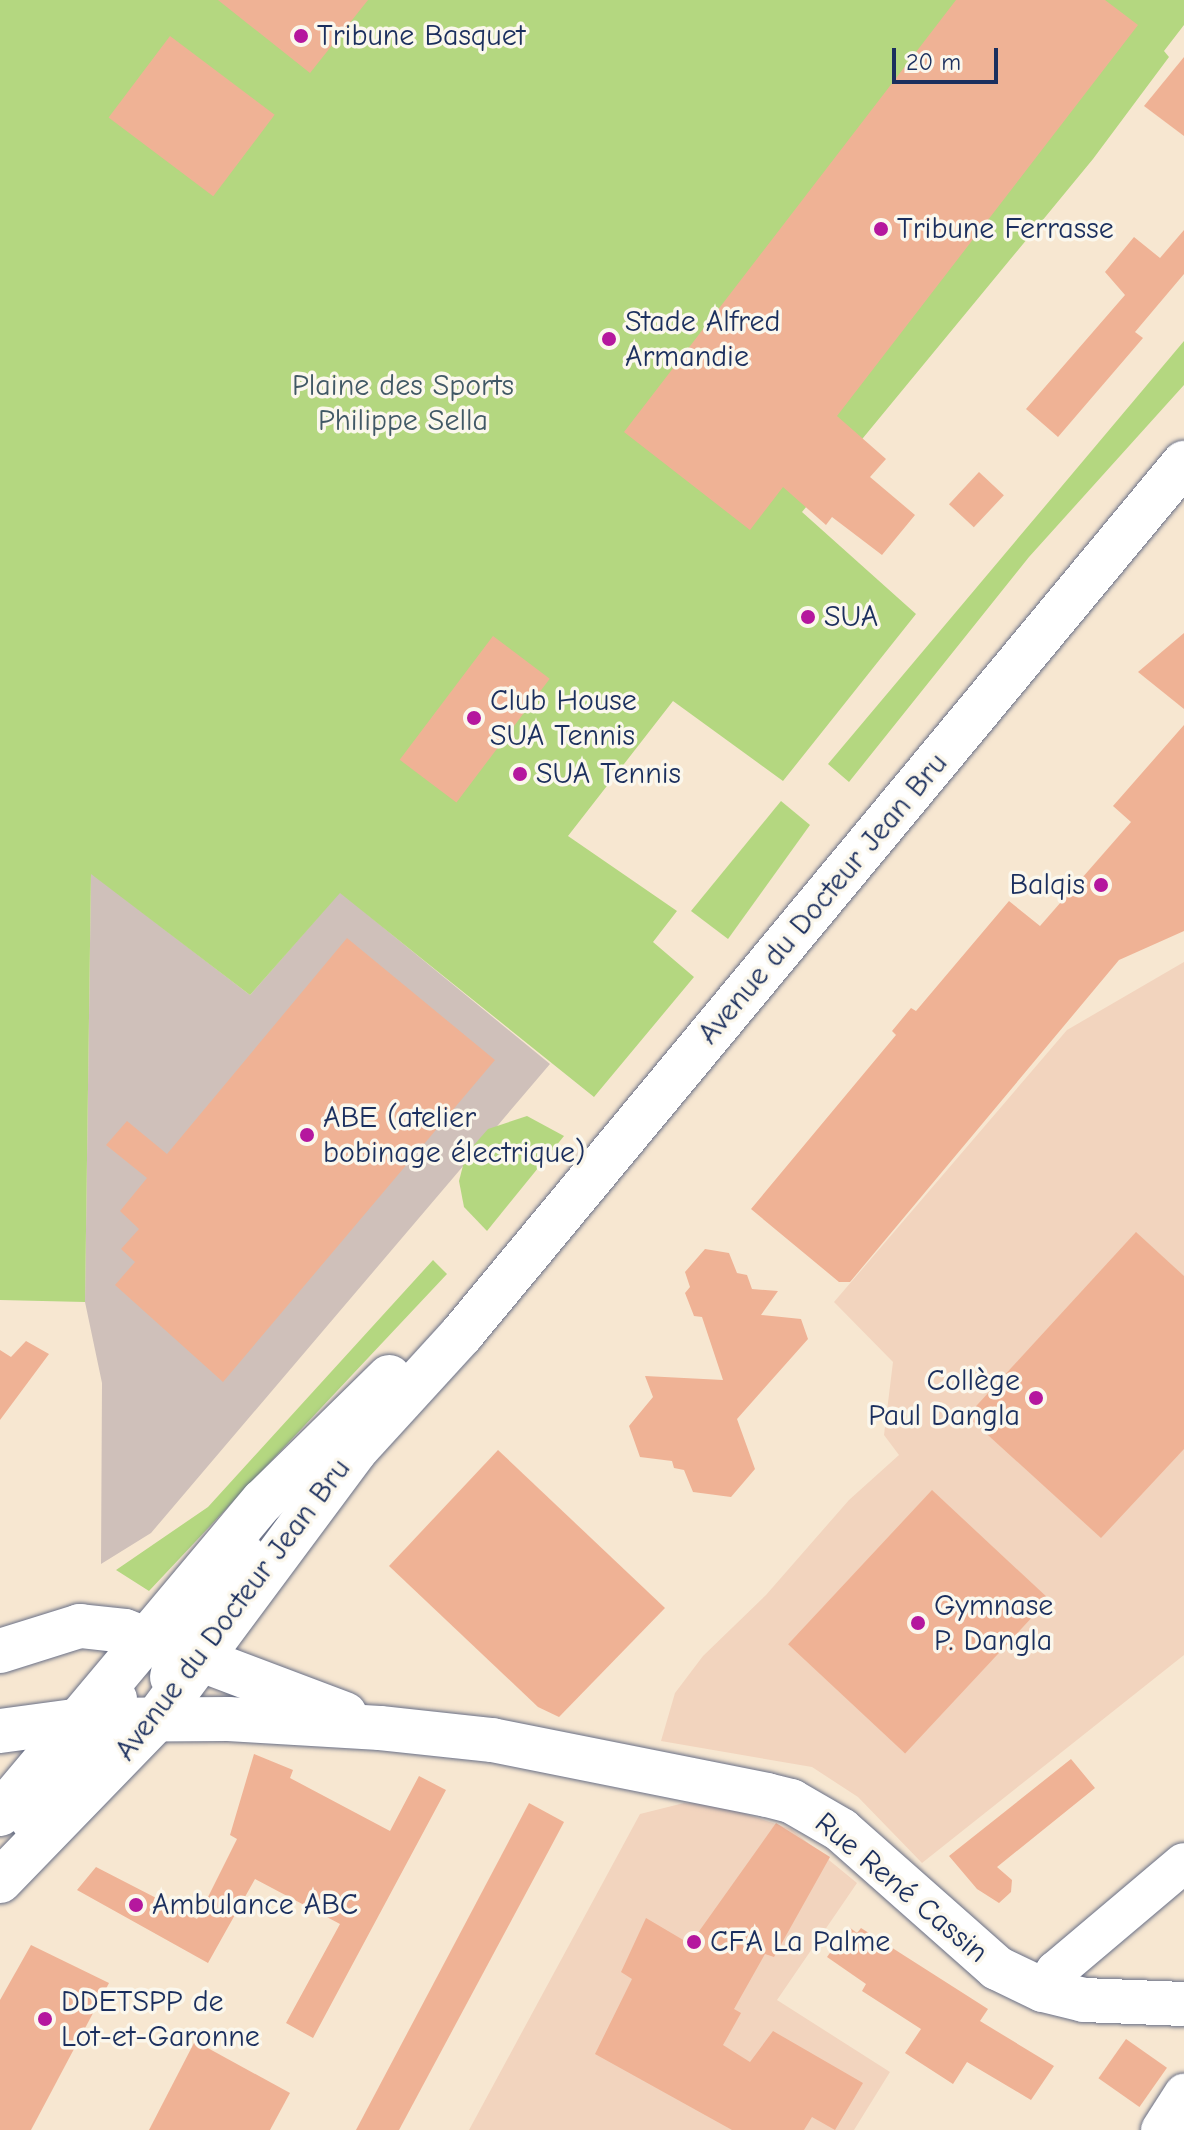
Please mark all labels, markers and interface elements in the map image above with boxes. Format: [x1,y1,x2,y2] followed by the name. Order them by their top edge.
[317,18,525,54] place label: Tribune Basquet
[292,27,310,45] marker: Tribune Basquet
[896,32,1002,82] scale bar
[906,48,961,76] text: 20 m
[897,211,1114,247] place label: Tribune Ferrasse
[872,220,890,238] marker: Tribune Ferrasse
[625,304,780,374] place label: Stade Alfred Armandie
[600,330,618,348] marker: Stade Alfred Armandie
[292,368,514,438] park label: Plaine des Sports Philippe Sella
[824,599,878,635] place label: SUA
[799,608,817,626] marker: SUA
[490,683,637,754] place label: Club House SUA Tennis
[465,709,483,727] marker: Club House SUA Tennis
[691,746,955,1052] street label: Avenue du Docteur Jean Bru
[536,756,681,792] place label: SUA Tennis
[511,765,529,783] marker: SUA Tennis
[1009,867,1085,903] place label: Balqis
[1092,876,1110,894] marker: Balqis
[323,1100,585,1170] place label: ABE (atelier bobinage électrique)
[298,1126,316,1144] marker: ABE (atelier bobinage électrique)
[868,1363,1020,1434] place label: Collège Paul Dangla
[1027,1389,1045,1407] marker: Collège Paul Dangla
[108,1452,358,1768] street label: Avenue du Docteur Jean Bru
[934,1588,1053,1658] place label: Gymnase P. Dangla
[909,1614,927,1632] marker: Gymnase P. Dangla
[807,1805,995,1971] street label: Rue René Cassin
[152,1887,358,1923] place label: Ambulance ABC
[127,1896,145,1914] marker: Ambulance ABC
[710,1924,890,1960] place label: CFA La Palme
[685,1933,703,1951] marker: CFA La Palme
[61,1984,260,2054] place label: DDETSPP de Lot-et-Garonne
[36,2010,54,2028] marker: DDETSPP de Lot-et-Garonne

